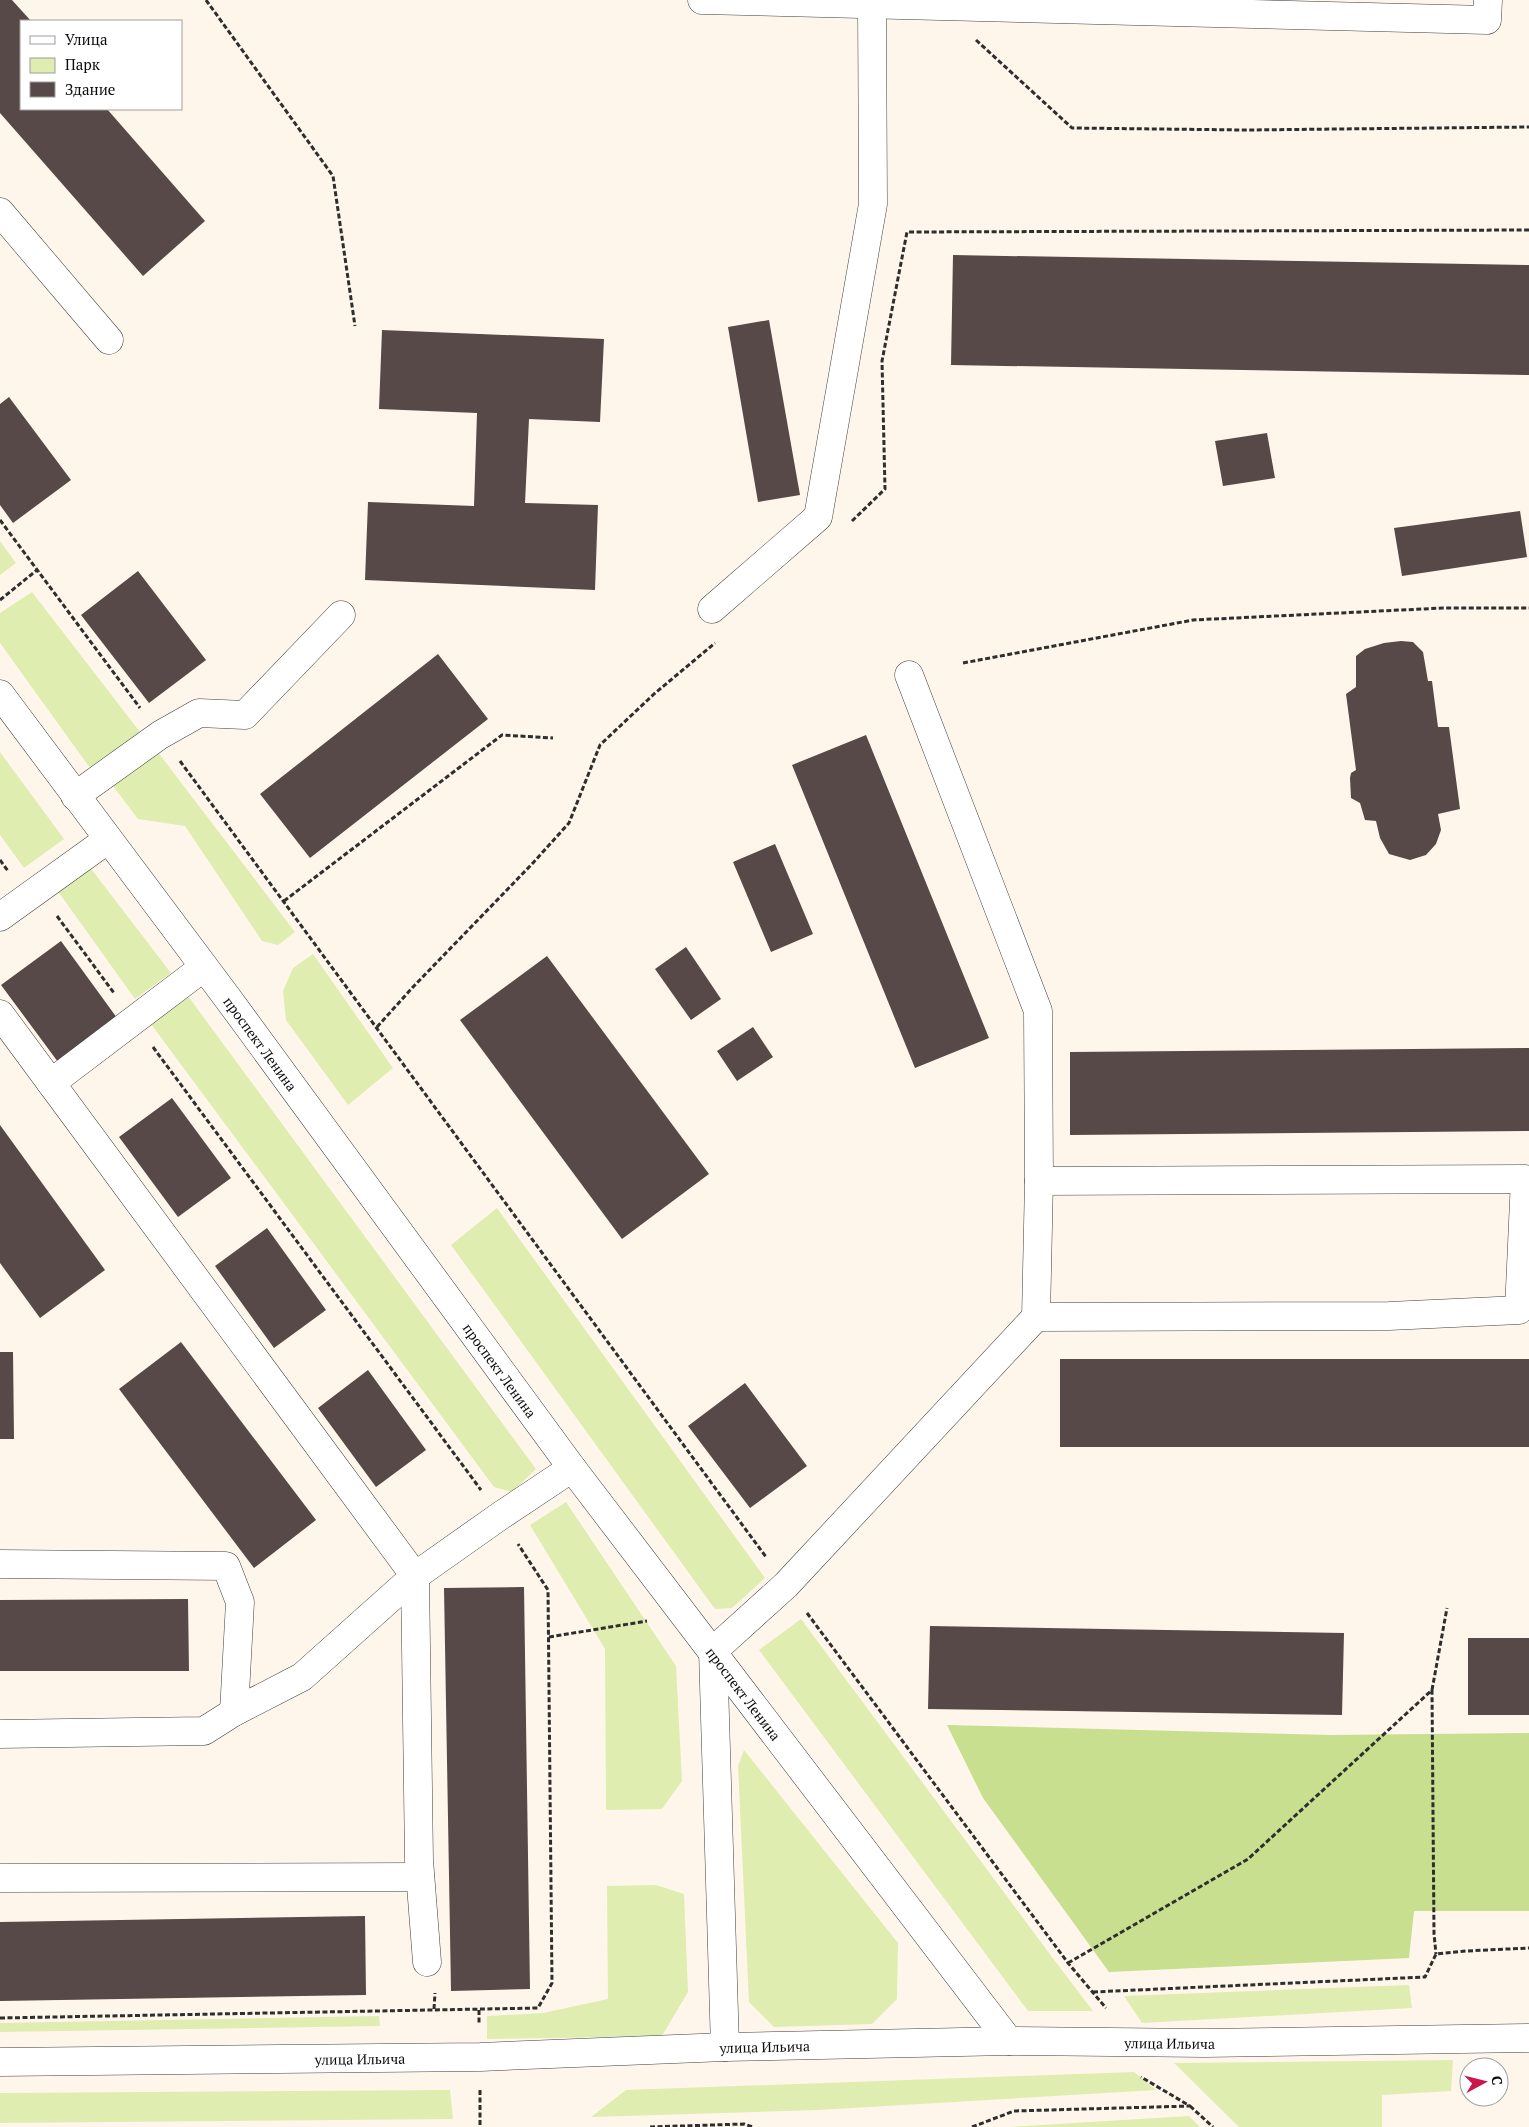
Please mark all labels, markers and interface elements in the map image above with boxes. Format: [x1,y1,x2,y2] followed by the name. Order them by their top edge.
[20,20,182,110] legend
[65,29,108,49] text: Улица
[65,54,101,74] text: Парк
[65,79,115,99] text: Здание
[220,992,302,1095] street label: проспект Ленина
[459,1319,541,1421] street label: проспект Ленина
[702,1643,786,1744] street label: проспект Ленина
[1123,2033,1215,2053] street label: улица Ильича
[718,2036,810,2057] street label: улица Ильича
[314,2048,405,2068] street label: улица Ильича
[1459,2057,1509,2107] north arrow
[1487,2075,1507,2086] text: С

